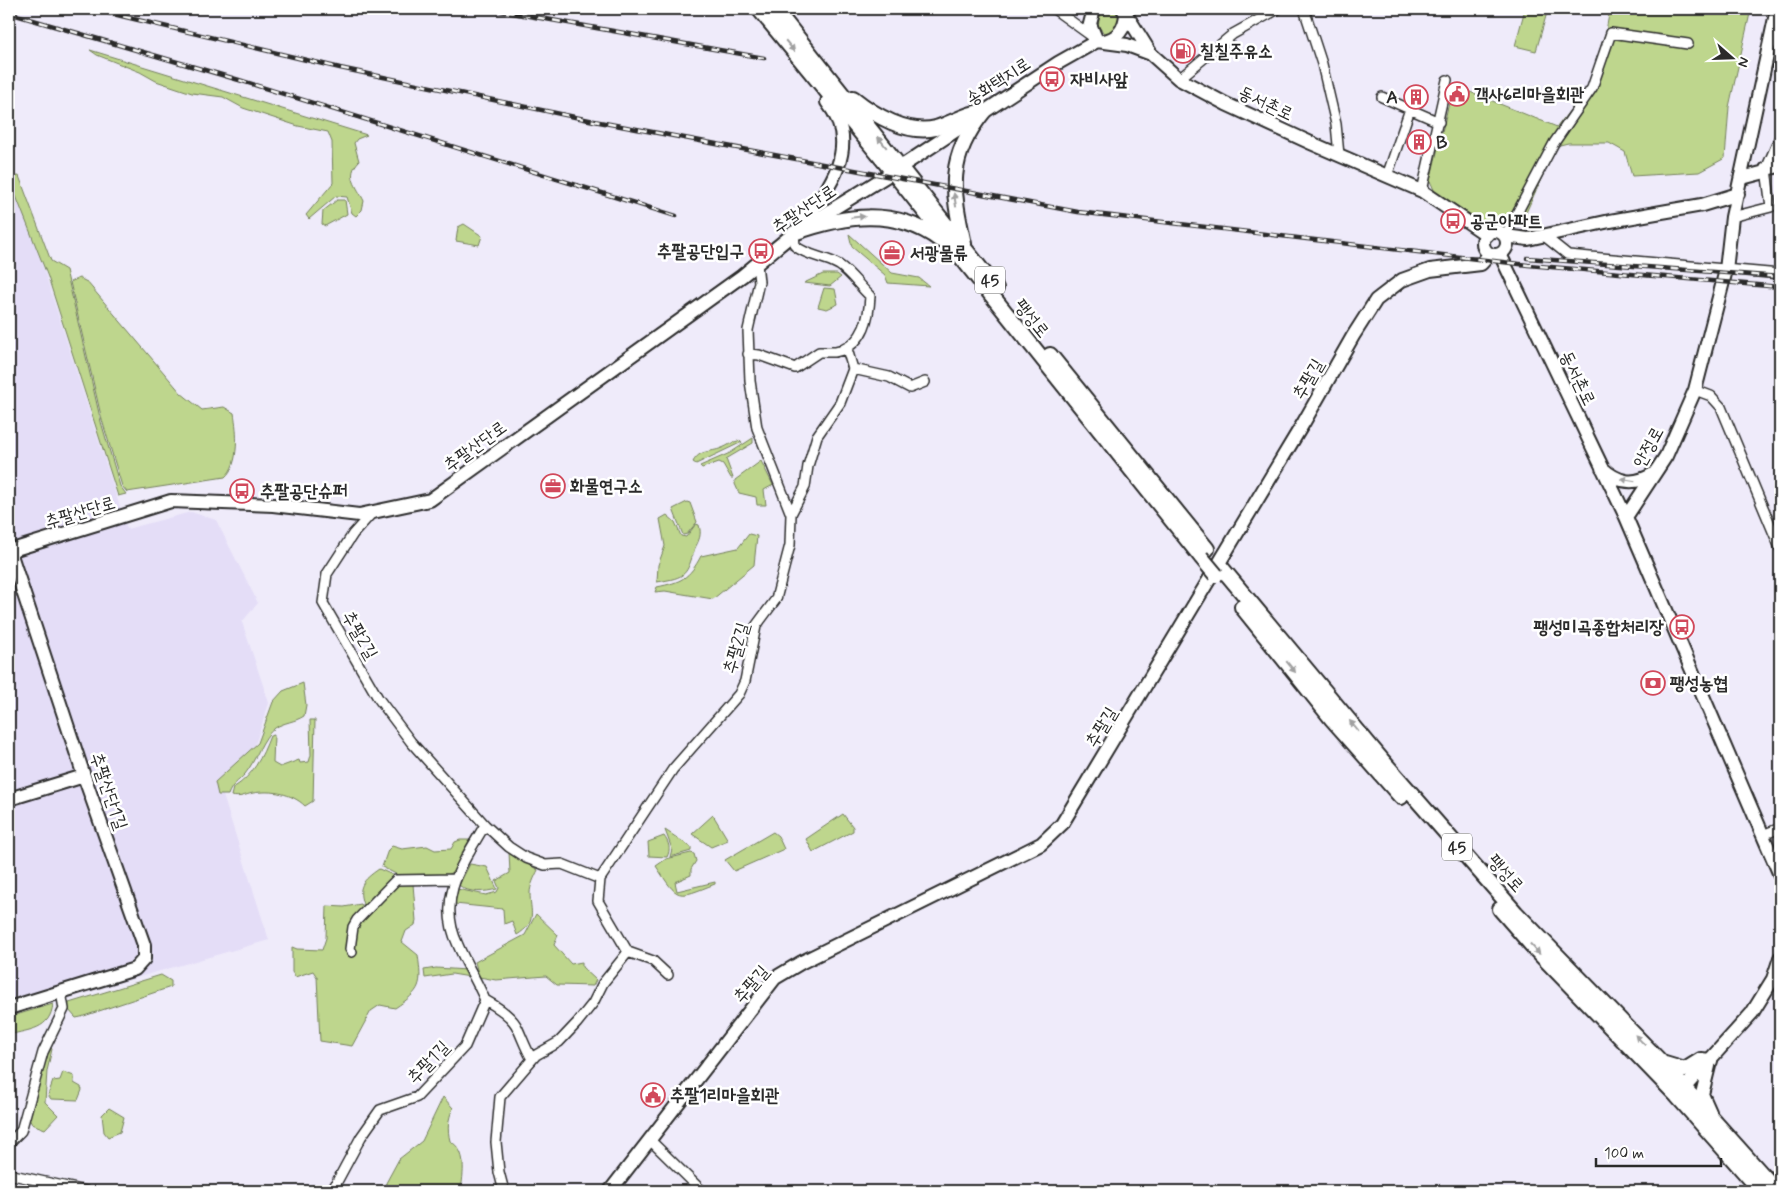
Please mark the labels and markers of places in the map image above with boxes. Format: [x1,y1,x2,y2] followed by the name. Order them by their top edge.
[1170,38,1196,64] fuel station icon: 칠칠주유소
[1200,40,1272,64] place label: 칠칠주유소
[1039,66,1065,92] bus stop icon: 자비사앞
[1070,68,1128,92] place label: 자비사앞
[1444,81,1470,107] public building icon: 객사6리마을회관
[1474,83,1585,107] place label: 객사6리마을회관
[1403,84,1429,110] building icon: A
[1386,86,1398,110] place label: A
[1406,129,1432,155] building icon: B
[1436,131,1448,155] place label: B
[1440,208,1466,234] bus stop icon: 공군아파트
[1470,210,1542,234] place label: 공군아파트
[748,238,774,264] bus stop icon: 추팔공단입구
[657,240,744,264] place label: 추팔공단입구
[879,240,905,266] office icon: 서광물류
[910,242,968,266] place label: 서광물류
[540,473,566,499] office icon: 화물연구소
[570,475,642,499] place label: 화물연구소
[229,478,255,504] bus stop icon: 추팔공단슈퍼
[260,480,347,504] place label: 추팔공단슈퍼
[1669,614,1695,640] bus stop icon: 팽성미곡종합처리장
[1534,616,1665,640] place label: 팽성미곡종합처리장
[1640,670,1666,696] bank icon: 팽성농협
[1670,672,1728,696] place label: 팽성농협
[640,1082,666,1108] public building icon: 추팔1리마을회관
[670,1084,780,1108] place label: 추팔1리마을회관

